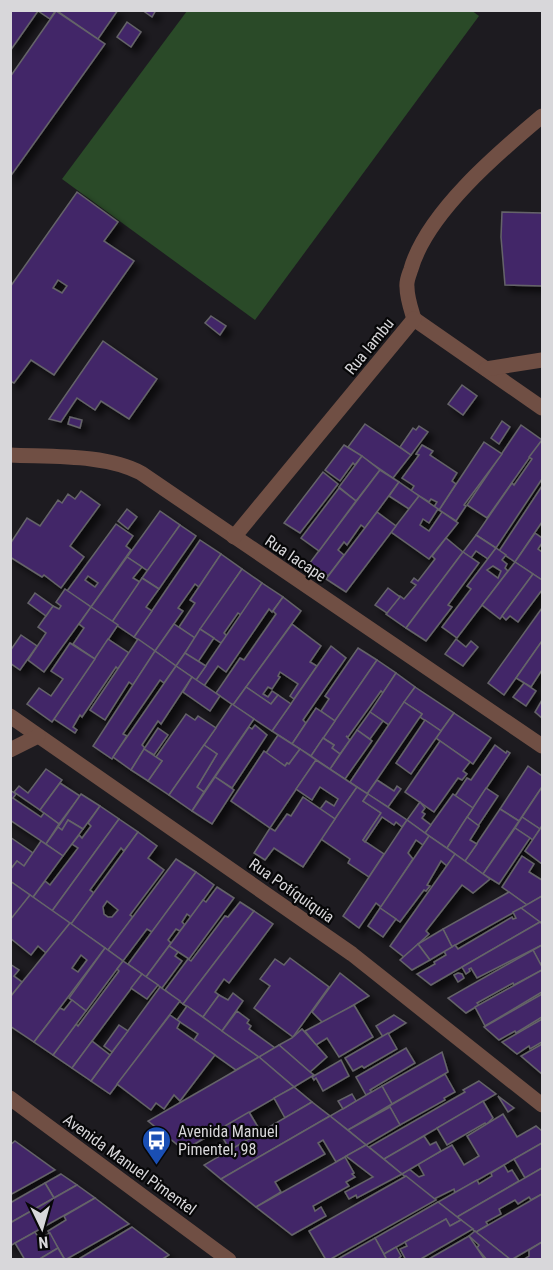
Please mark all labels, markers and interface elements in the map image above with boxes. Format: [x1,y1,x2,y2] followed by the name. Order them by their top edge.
[341,314,398,378] street label: Rua Iambu
[262,531,330,586] street label: Rua Iacape
[246,854,338,927] street label: Rua Potíquiquia
[60,1110,200,1219] street label: Avenida Manuel Pimentel
[178,1122,278,1159] place label: Avenida Manuel Pimentel, 98
[141,1124,173,1166] bus stop icon: Avenida Manuel Pimentel, 98
[12,1198,72,1258] north arrow
[38,1233,49,1252] text: N

